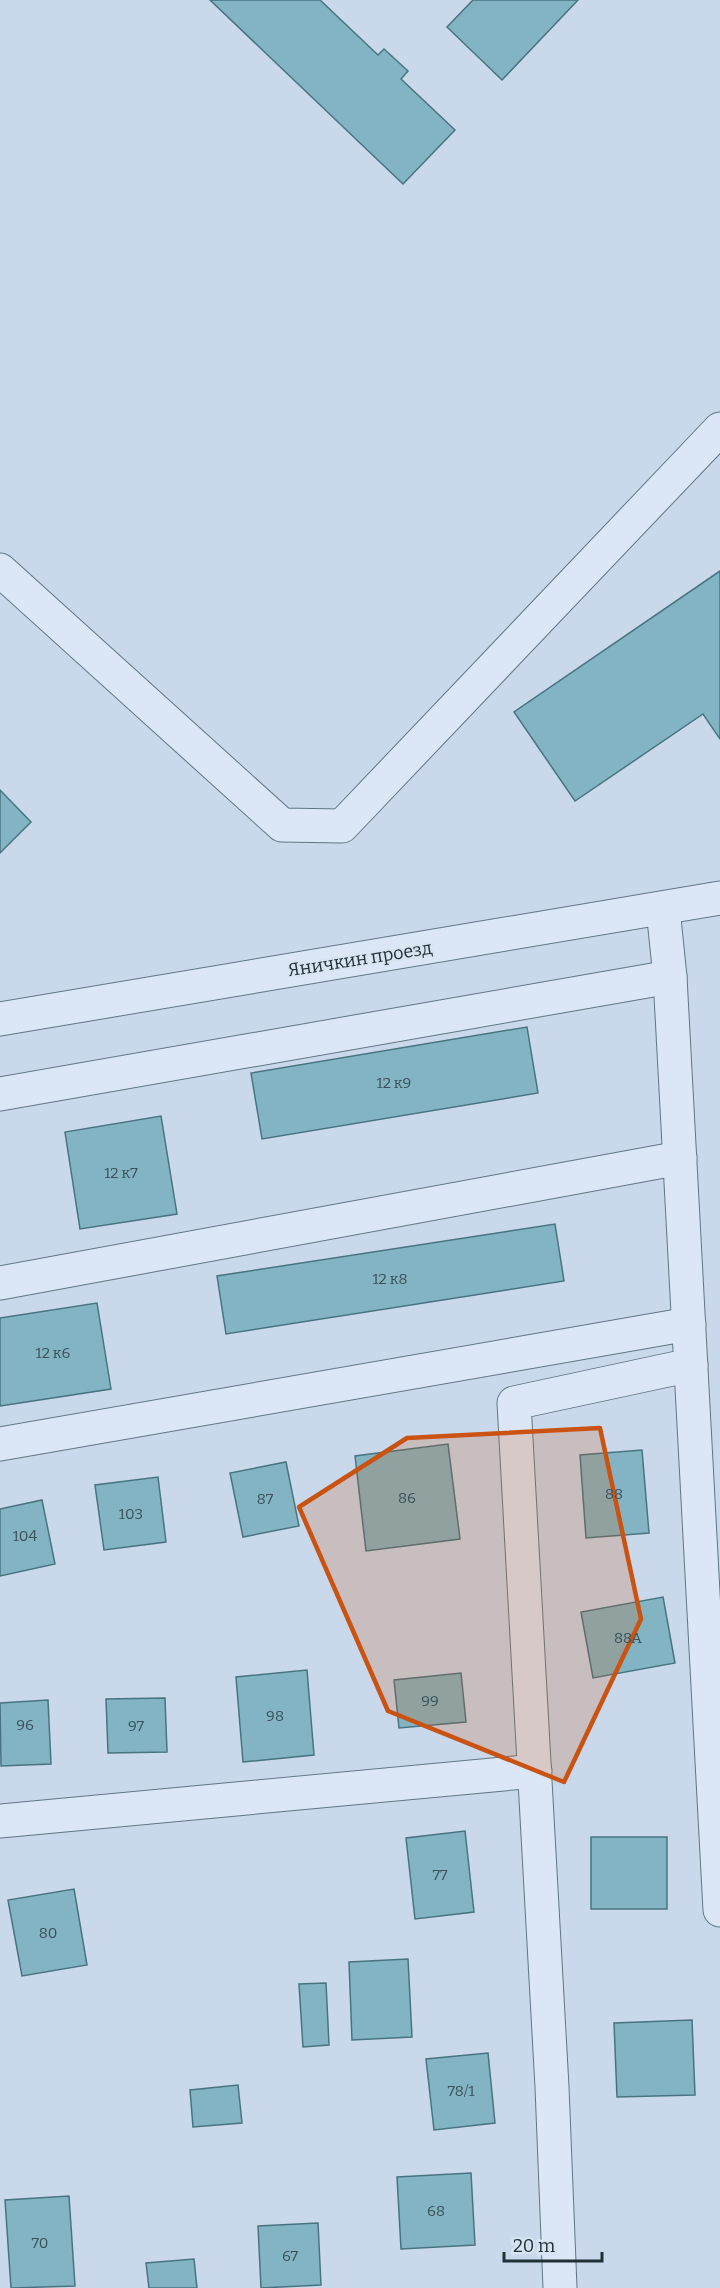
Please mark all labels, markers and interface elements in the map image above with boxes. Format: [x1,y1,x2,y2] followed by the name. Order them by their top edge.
[286,937,434,981] street label: Яничкин проезд
[377,1074,411,1092] house number: 12 к9
[104,1164,138,1182] house number: 12 к7
[372,1270,408,1288] house number: 12 к8
[36,1344,71,1362] house number: 12 к6
[605,1485,623,1503] house number: 88
[398,1489,416,1507] house number: 86
[257,1490,274,1508] house number: 87
[119,1505,143,1523] house number: 103
[13,1527,37,1545] house number: 104
[614,1629,642,1647] house number: 88А
[421,1692,439,1710] house number: 99
[266,1707,284,1725] house number: 98
[16,1716,34,1734] house number: 96
[128,1717,145,1735] house number: 97
[432,1866,448,1884] house number: 77
[39,1924,57,1942] house number: 80
[447,2082,475,2100] house number: 78/1
[427,2202,445,2220] house number: 68
[504,2225,602,2263] scale bar
[32,2234,48,2252] house number: 70
[513,2235,555,2257] text: 20 m
[282,2247,299,2265] house number: 67

